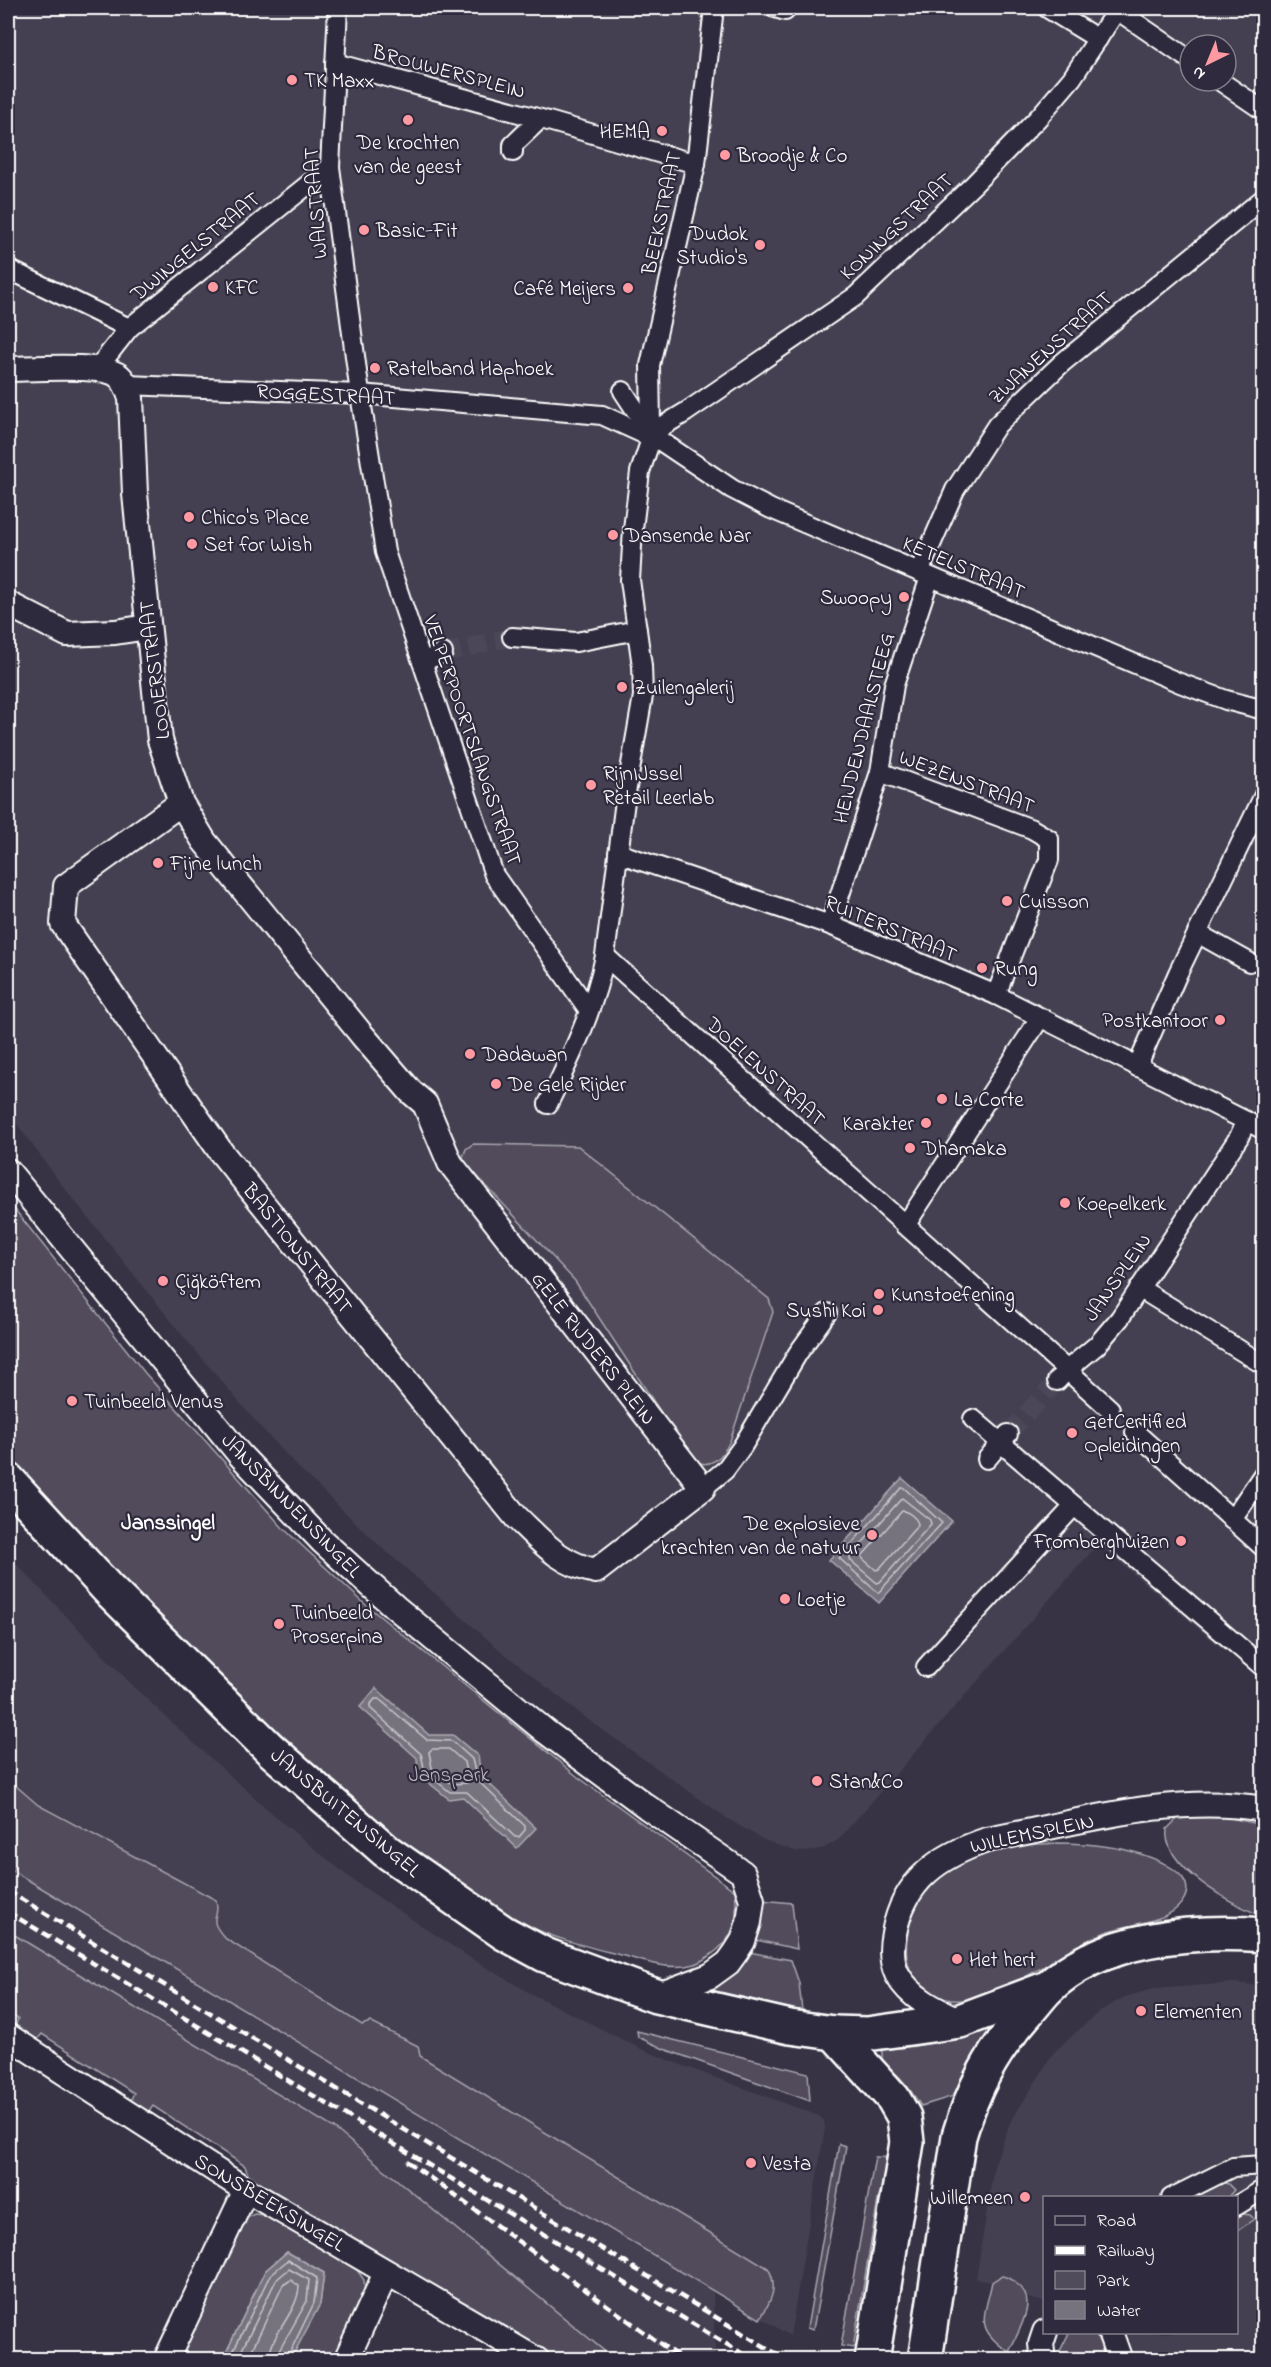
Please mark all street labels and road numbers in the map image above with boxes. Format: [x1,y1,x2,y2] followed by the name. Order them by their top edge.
[367,38,528,108] street label: BROUWERSPLEIN
[297,146,337,260] street label: WALSTRAAT
[635,149,691,279] street label: BEEKSTRAAT
[834,167,961,288] street label: KONINGSTRAAT
[124,186,268,310] street label: DWINGELSTRAAT
[983,285,1120,412] street label: ZWANENSTRAAT
[256,377,396,415] street label: ROGGESTRAAT
[897,530,1029,608] street label: KETELSTRAAT
[133,599,179,741] street label: LOOIERSTRAAT
[414,610,528,870] street label: VELPERPOORTSLANGSTRAAT
[827,630,903,827] street label: HEIJDENDAALSTEEG
[894,743,1038,822] street label: WEZENSTRAAT
[819,888,961,971] street label: RUITERSTRAAT
[698,1010,831,1134] street label: DOELENSTRAAT
[234,1177,359,1321] street label: BASTIONSTRAAT
[1077,1228,1160,1328] street label: JANSPLEIN
[523,1266,662,1432] street label: GELE RIJDERS PLEIN
[213,1427,368,1586] street label: JANSBINNENSINGEL
[263,1741,427,1886] street label: JANSBUITENSINGEL
[968,1807,1097,1863] street label: WILLEMSPLEIN
[188,2147,350,2261] street label: SONSBEEKSINGEL

